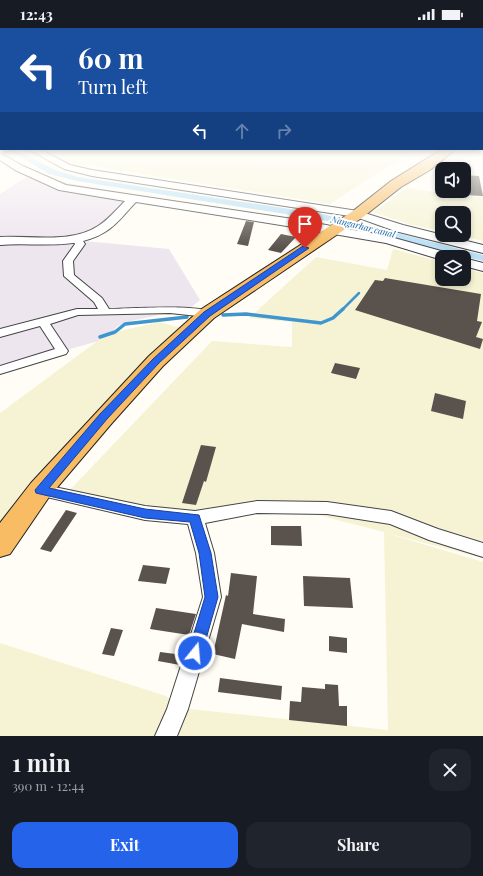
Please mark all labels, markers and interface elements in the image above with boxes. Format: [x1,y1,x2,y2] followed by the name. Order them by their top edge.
[20,4,53,24] text: 12:43
[78,39,144,76] text: 60 m
[12,44,64,96] icon: left
[78,75,148,99] text: Turn left
[189,120,211,142] icon: left
[231,120,253,142] icon: ahead
[273,120,295,142] icon: right
[435,162,471,286] map controls
[435,162,471,198] button: sound
[435,206,471,242] button: search
[288,207,322,248] pin
[329,212,397,240] water label: Nangarhar canal
[294,213,316,235] icon: arrive
[435,250,471,286] button: layers
[174,632,216,674] position arrow
[12,746,71,778] text: 1 min
[429,749,471,791] button: close
[12,777,84,794] text: 390 m · 12:44
[12,822,238,868] button: Exit
[246,822,471,868] button: Share

